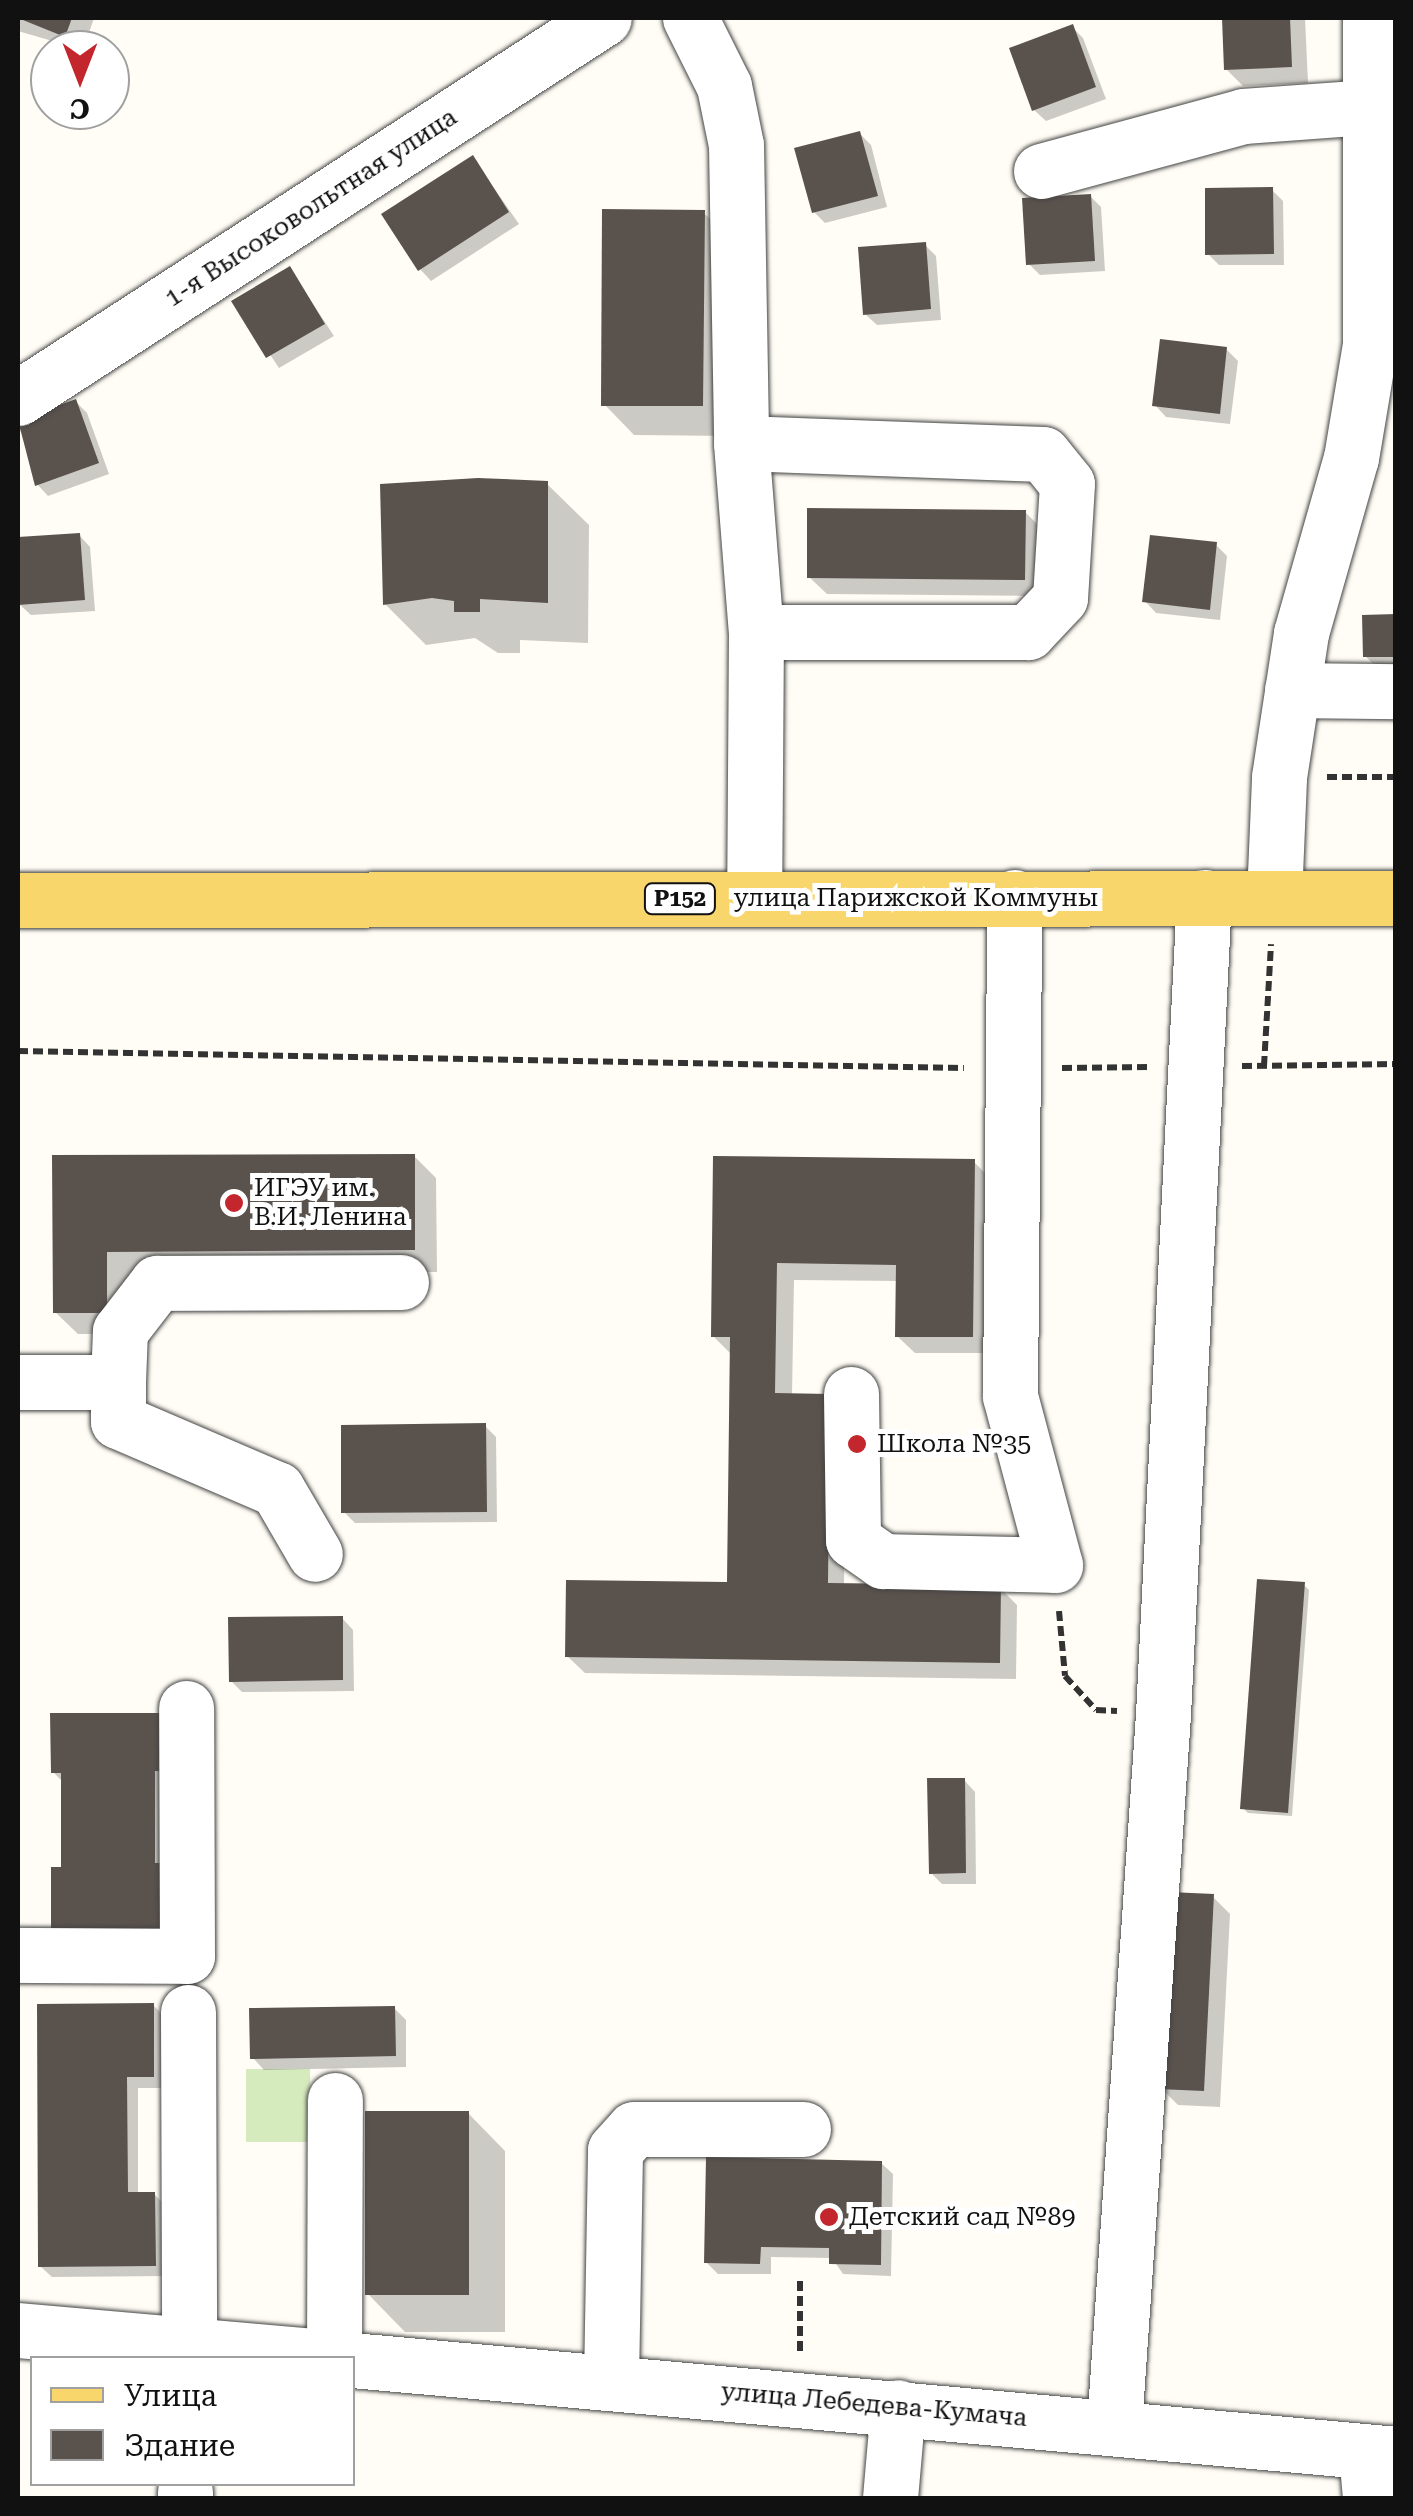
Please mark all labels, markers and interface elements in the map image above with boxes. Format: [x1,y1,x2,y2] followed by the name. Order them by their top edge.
[30,30,130,130] north arrow
[70,92,90,125] text: С
[160,102,462,314] street label: 1-я Высоковольтная улица
[642,882,718,916] road number: Р152
[734,883,1098,913] street label: улица Парижской Коммуны
[254,1174,407,1233] place label: ИГЭУ им. В.И. Ленина
[223,1192,245,1214] marker: ИГЭУ им. В.И. Ленина
[877,1429,1031,1459] place label: Школа №35
[846,1433,868,1455] marker: Школа №35
[849,2202,1075,2232] place label: Детский сад №89
[818,2206,840,2228] marker: Детский сад №89
[30,2356,355,2486] legend
[720,2377,1028,2433] street label: улица Лебедева-Кумача
[124,2378,217,2413] text: Улица
[124,2428,235,2463] text: Здание

